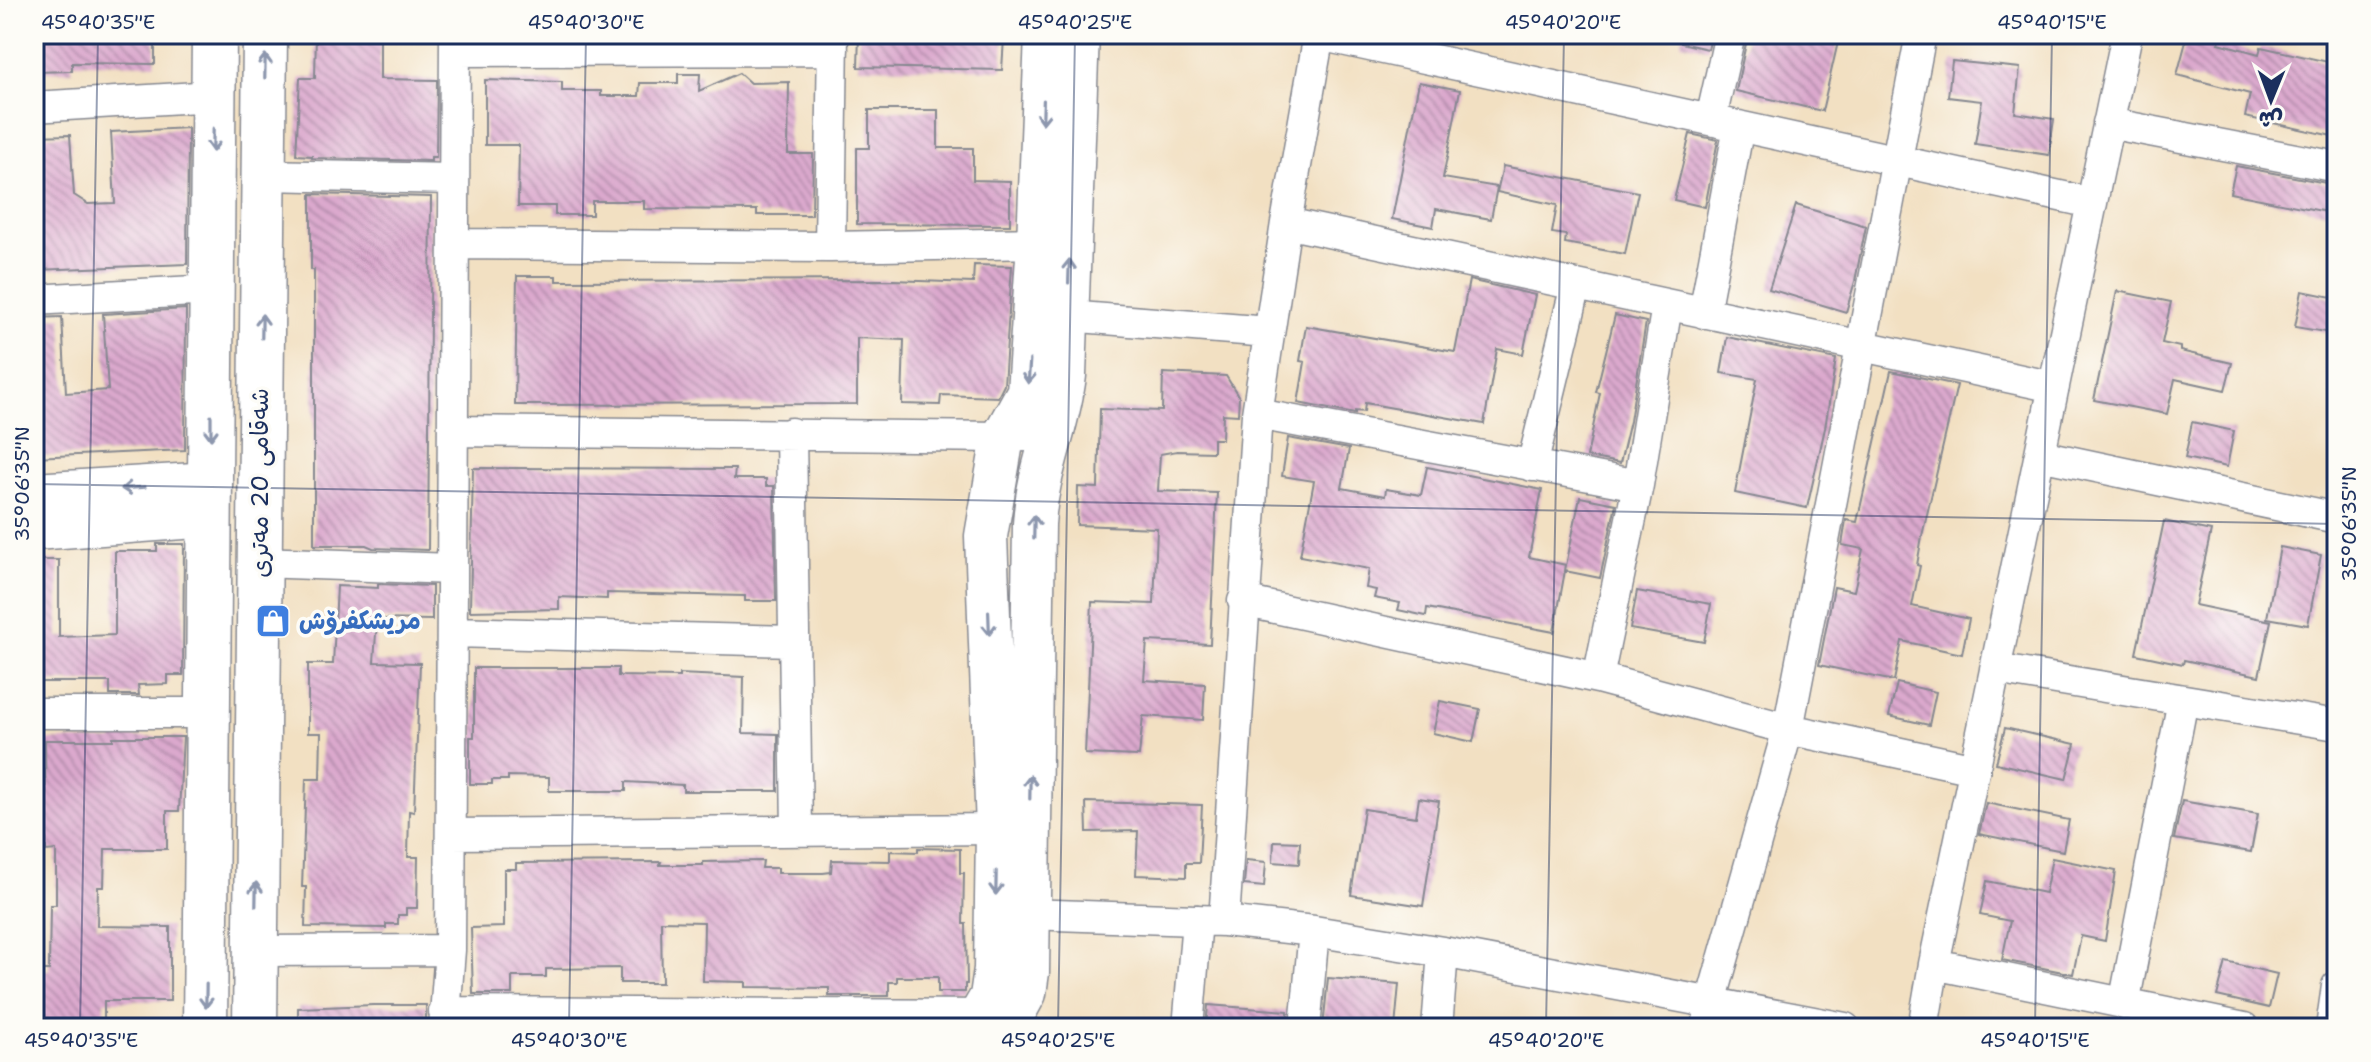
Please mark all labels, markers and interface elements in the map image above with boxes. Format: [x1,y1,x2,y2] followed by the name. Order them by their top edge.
[41,9,155,35] text: 45°40'35"E
[528,9,644,35] text: 45°40'30"E
[1018,9,1132,35] text: 45°40'25"E
[1505,9,1621,35] text: 45°40'20"E
[1997,9,2107,35] text: 45°40'15"E
[257,53,272,80] one-way arrow
[2231,60,2311,140] north arrow
[1036,98,1051,125] one-way arrow
[2258,105,2283,134] text: ش
[205,126,221,153] one-way arrow
[1061,258,1076,285] one-way arrow
[254,313,269,340] one-way arrow
[1021,358,1036,384] one-way arrow
[244,388,276,578] street label: شەقامی 20 مەتری
[203,414,219,441] one-way arrow
[9,426,35,542] text: 35°06'35"N
[2336,466,2362,582] text: 35°06'35"N
[120,481,147,496] one-way arrow
[1026,514,1042,541] one-way arrow
[254,602,292,640] shop icon: مریشکفرۆش
[299,605,421,637] place label: مریشکفرۆش
[982,609,997,636] one-way arrow
[1022,774,1037,801] one-way arrow
[989,869,1004,896] one-way arrow
[248,881,264,908] one-way arrow
[198,982,213,1009] one-way arrow
[24,1027,138,1053] text: 45°40'35"E
[511,1027,627,1053] text: 45°40'30"E
[1001,1027,1115,1053] text: 45°40'25"E
[1488,1027,1604,1053] text: 45°40'20"E
[1980,1027,2090,1053] text: 45°40'15"E

